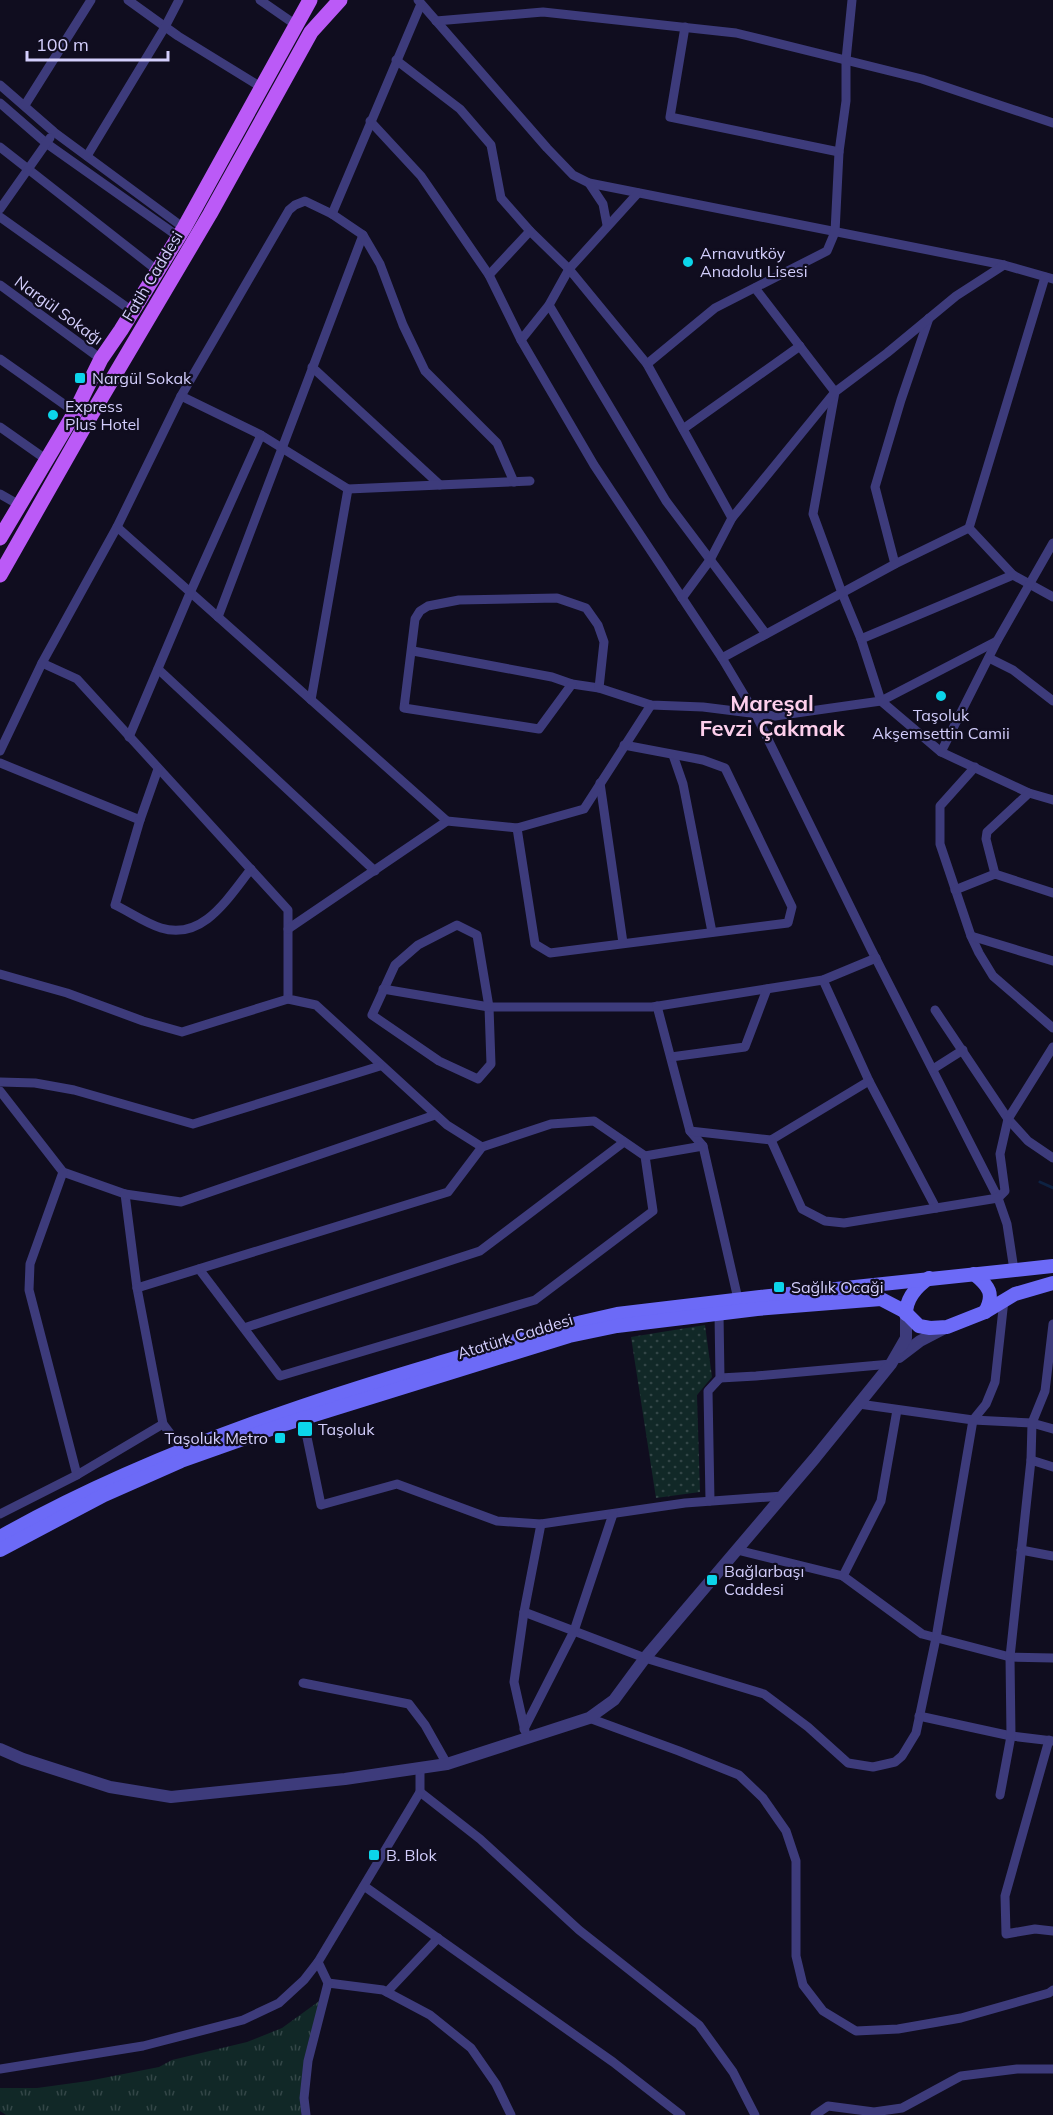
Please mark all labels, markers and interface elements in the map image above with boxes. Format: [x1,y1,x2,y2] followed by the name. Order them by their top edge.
[27,24,168,62] scale bar
[36,33,89,56] text: 100 m
[117,227,187,325] street label: Fatih Caddesi
[700,243,808,281] place label: Arnavutköy Anadolu Lisesi
[681,255,695,269] marker: Arnavutköy Anadolu Lisesi
[11,271,107,349] street label: Nargül Sokağı
[92,368,192,388] place label: Nargül Sokak
[73,371,87,385] marker: Nargül Sokak
[65,396,140,434] place label: Express Plus Hotel
[46,408,60,422] marker: Express Plus Hotel
[699,689,845,742] district label: Mareşal Fevzi Çakmak
[934,689,948,703] marker: Taşoluk Akşemsettin Camii
[872,705,1010,743] place label: Taşoluk Akşemsettin Camii
[791,1277,884,1297] place label: Sağlık Ocaği
[772,1280,786,1294] marker: Sağlık Ocaği
[455,1309,575,1363] street label: Atatürk Caddesi
[318,1419,375,1439] place label: Taşoluk
[296,1420,314,1438] marker: Taşoluk
[165,1428,268,1448] place label: Taşoluk Metro
[273,1431,287,1445] marker: Taşoluk Metro
[724,1561,804,1599] place label: Bağlarbaşı Caddesi
[705,1573,719,1587] marker: Bağlarbaşı Caddesi
[386,1845,437,1865] place label: B. Blok
[367,1848,381,1862] marker: B. Blok

